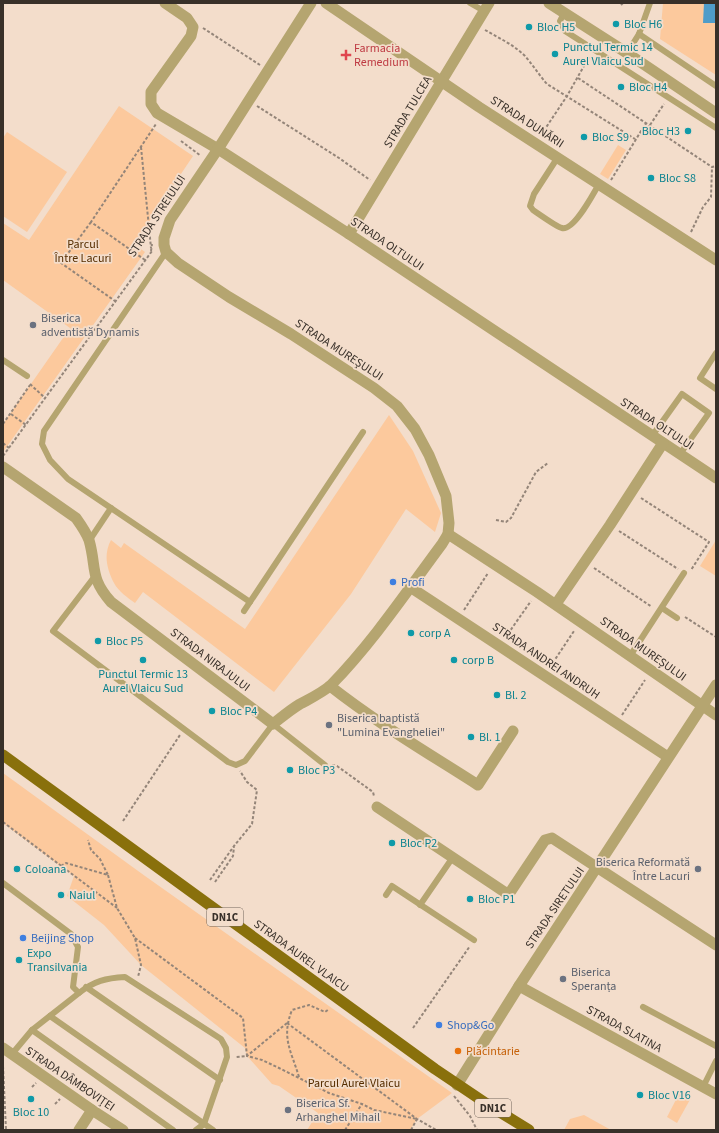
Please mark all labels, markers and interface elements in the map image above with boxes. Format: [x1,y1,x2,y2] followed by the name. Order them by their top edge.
[624,16,662,33] place label: Bloc H6
[537,19,575,36] place label: Bloc H5
[611,19,621,29] marker: Bloc H6
[524,22,534,32] marker: Bloc H5
[563,39,653,70] place label: Punctul Termic 14 Aurel Vlaicu Sud
[354,40,409,71] place label: Farmacia Remedium
[550,49,560,59] marker: Punctul Termic 14 Aurel Vlaicu Sud
[341,50,351,60] marker: Farmacia Remedium
[380,72,437,151] street label: STRADA TULCEA
[629,79,667,96] place label: Bloc H4
[616,82,626,92] marker: Bloc H4
[487,92,567,152] street label: STRADA DUNĂRII
[642,123,680,140] place label: Bloc H3
[683,126,693,136] marker: Bloc H3
[592,129,629,146] place label: Bloc S9
[579,132,589,142] marker: Bloc S9
[659,170,696,187] place label: Bloc S8
[124,171,190,261] street label: STRADA STREIULUI
[646,173,656,183] marker: Bloc S8
[347,213,427,275] street label: STRADA OLTULUI
[53,236,112,267] park label: Parcul Între Lacuri
[41,310,139,341] place label: Biserica adventistă Dynamis
[292,315,386,385] street label: STRADA MUREȘULUI
[28,320,38,330] marker: Biserica adventistă Dynamis
[617,394,697,454] street label: STRADA OLTULUI
[401,574,425,591] place label: Profi
[388,577,398,587] marker: Profi
[596,613,690,685] street label: STRADA MUREȘULUI
[489,619,603,703] street label: STRADA ANDREI ANDRUH
[166,624,254,696] street label: STRADA NIRAJULUI
[419,625,451,642] place label: corp A
[406,628,416,638] marker: corp A
[106,633,143,650] place label: Bloc P5
[93,636,103,646] marker: Bloc P5
[462,652,494,669] place label: corp B
[138,655,148,665] marker: Punctul Termic 13 Aurel Vlaicu Sud
[449,655,459,665] marker: corp B
[98,666,188,697] place label: Punctul Termic 13 Aurel Vlaicu Sud
[505,687,527,704] place label: Bl. 2
[492,690,502,700] marker: Bl. 2
[220,703,257,720] place label: Bloc P4
[207,706,217,716] marker: Bloc P4
[337,710,445,741] place label: Biserica baptistă "Lumina Evangheliei"
[324,720,334,730] marker: Biserica baptistă "Lumina Evangheliei"
[479,729,501,746] place label: Bl. 1
[466,732,476,742] marker: Bl. 1
[298,762,335,779] place label: Bloc P3
[285,765,295,775] marker: Bloc P3
[400,835,437,852] place label: Bloc P2
[387,838,397,848] marker: Bloc P2
[596,854,690,885] place label: Biserica Reformată Între Lacuri
[25,861,66,878] place label: Coloana
[12,864,22,874] marker: Coloana
[521,864,589,952] street label: STRADA SIRETULUI
[693,864,703,874] marker: Biserica Reformată Între Lacuri
[69,887,95,904] place label: Naiul
[56,890,66,900] marker: Naiul
[478,891,515,908] place label: Bloc P1
[465,894,475,904] marker: Bloc P1
[207,908,243,926] road number: DN1C
[250,916,352,996] street label: STRADA AUREL VLAICU
[31,930,94,947] place label: Beijing Shop
[18,933,28,943] marker: Beijing Shop
[27,945,87,976] place label: Expo Transilvania
[14,955,24,965] marker: Expo Transilvania
[571,964,616,995] place label: Biserica Speranța
[558,974,568,984] marker: Biserica Speranța
[583,1001,665,1057] street label: STRADA SLATINA
[447,1017,494,1034] place label: Shop&Go
[434,1020,444,1030] marker: Shop&Go
[22,1043,118,1115] street label: STRADA DÂMBOVIȚEI
[466,1043,520,1060] place label: Plăcintarie
[453,1046,463,1056] marker: Plăcintarie
[308,1075,400,1092] park label: Parcul Aurel Vlaicu
[648,1087,691,1104] place label: Bloc V16
[635,1090,645,1100] marker: Bloc V16
[26,1094,36,1104] marker: Bloc 10
[296,1095,380,1126] place label: Biserica Sf. Arhanghel Mihail
[475,1099,511,1117] road number: DN1C
[13,1104,49,1121] place label: Bloc 10
[283,1105,293,1115] marker: Biserica Sf. Arhanghel Mihail

